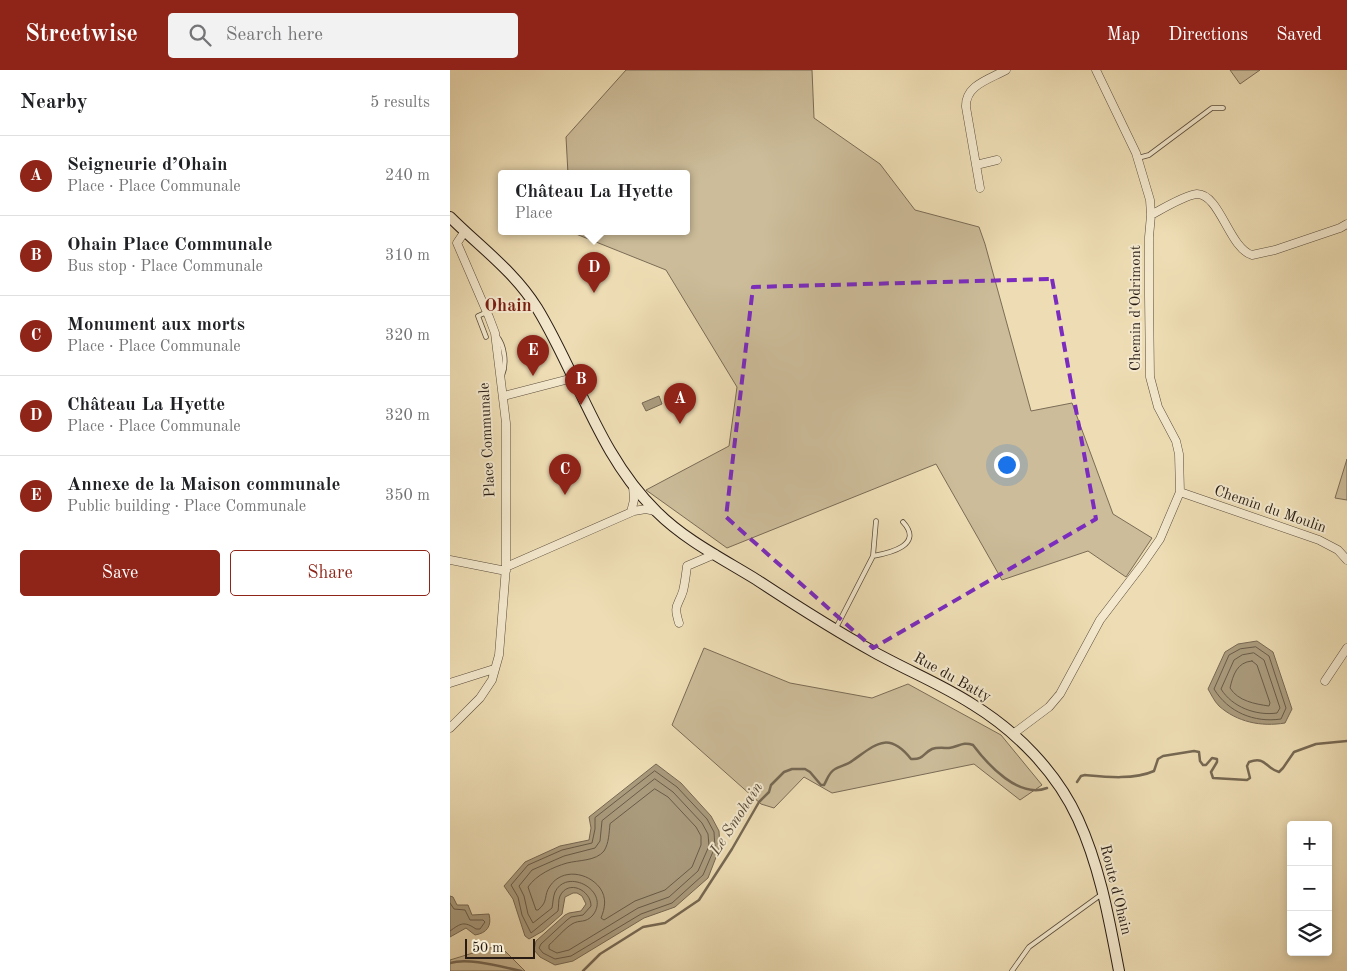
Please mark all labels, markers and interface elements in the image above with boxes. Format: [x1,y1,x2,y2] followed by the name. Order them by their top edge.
[168,13,518,58] search box
[186,21,214,49] icon: search
[25,23,138,47] text: Streetwise
[226,26,323,45] text: Search here
[1107,26,1140,44] text: Map
[1168,26,1248,44] text: Directions
[1276,26,1322,44] text: Saved
[20,92,88,113] text: Nearby
[370,95,430,111] text: 5 results
[67,156,228,175] text: Seigneurie d’Ohain
[30,168,42,184] text: A
[385,168,430,184] text: 240 m
[498,170,690,235] popup
[67,179,241,195] text: Place · Place Communale
[515,183,673,202] text: Château La Hyette
[515,206,552,222] text: Place
[67,236,272,255] text: Ohain Place Communale
[1129,245,1144,371] street label: Chemin d'Odrimont
[30,248,42,264] text: B
[385,248,430,264] text: 310 m
[578,252,610,293] pin: D
[67,259,263,275] text: Bus stop · Place Communale
[484,297,532,315] district label: Ohain
[67,316,245,335] text: Monument aux morts
[31,328,41,344] text: C
[385,328,430,344] text: 320 m
[517,335,549,376] pin: E
[67,339,241,355] text: Place · Place Communale
[565,364,597,405] pin: B
[477,382,499,498] street label: Place Communale
[664,383,696,424] pin: A
[67,396,225,415] text: Château La Hyette
[30,408,42,424] text: D
[385,408,430,424] text: 320 m
[67,419,241,435] text: Place · Place Communale
[994,452,1020,478] your location
[549,454,581,495] pin: C
[67,476,341,495] text: Annexe de la Maison communale
[1212,484,1328,536] street label: Chemin du Moulin
[30,488,42,504] text: E
[385,488,430,504] text: 350 m
[67,499,306,515] text: Public building · Place Communale
[20,550,220,596] button: Save
[230,550,430,596] button: Share
[911,651,993,705] street label: Rue du Batty
[707,780,766,859] water label: Le Smohain
[1287,821,1332,956] map controls
[1287,821,1332,866] button: +
[1097,843,1133,937] street label: Route d'Ohain
[1287,866,1332,911] button: −
[1287,911,1332,956] button: layers
[465,936,535,959] scale bar
[472,941,503,955] text: 50 m

